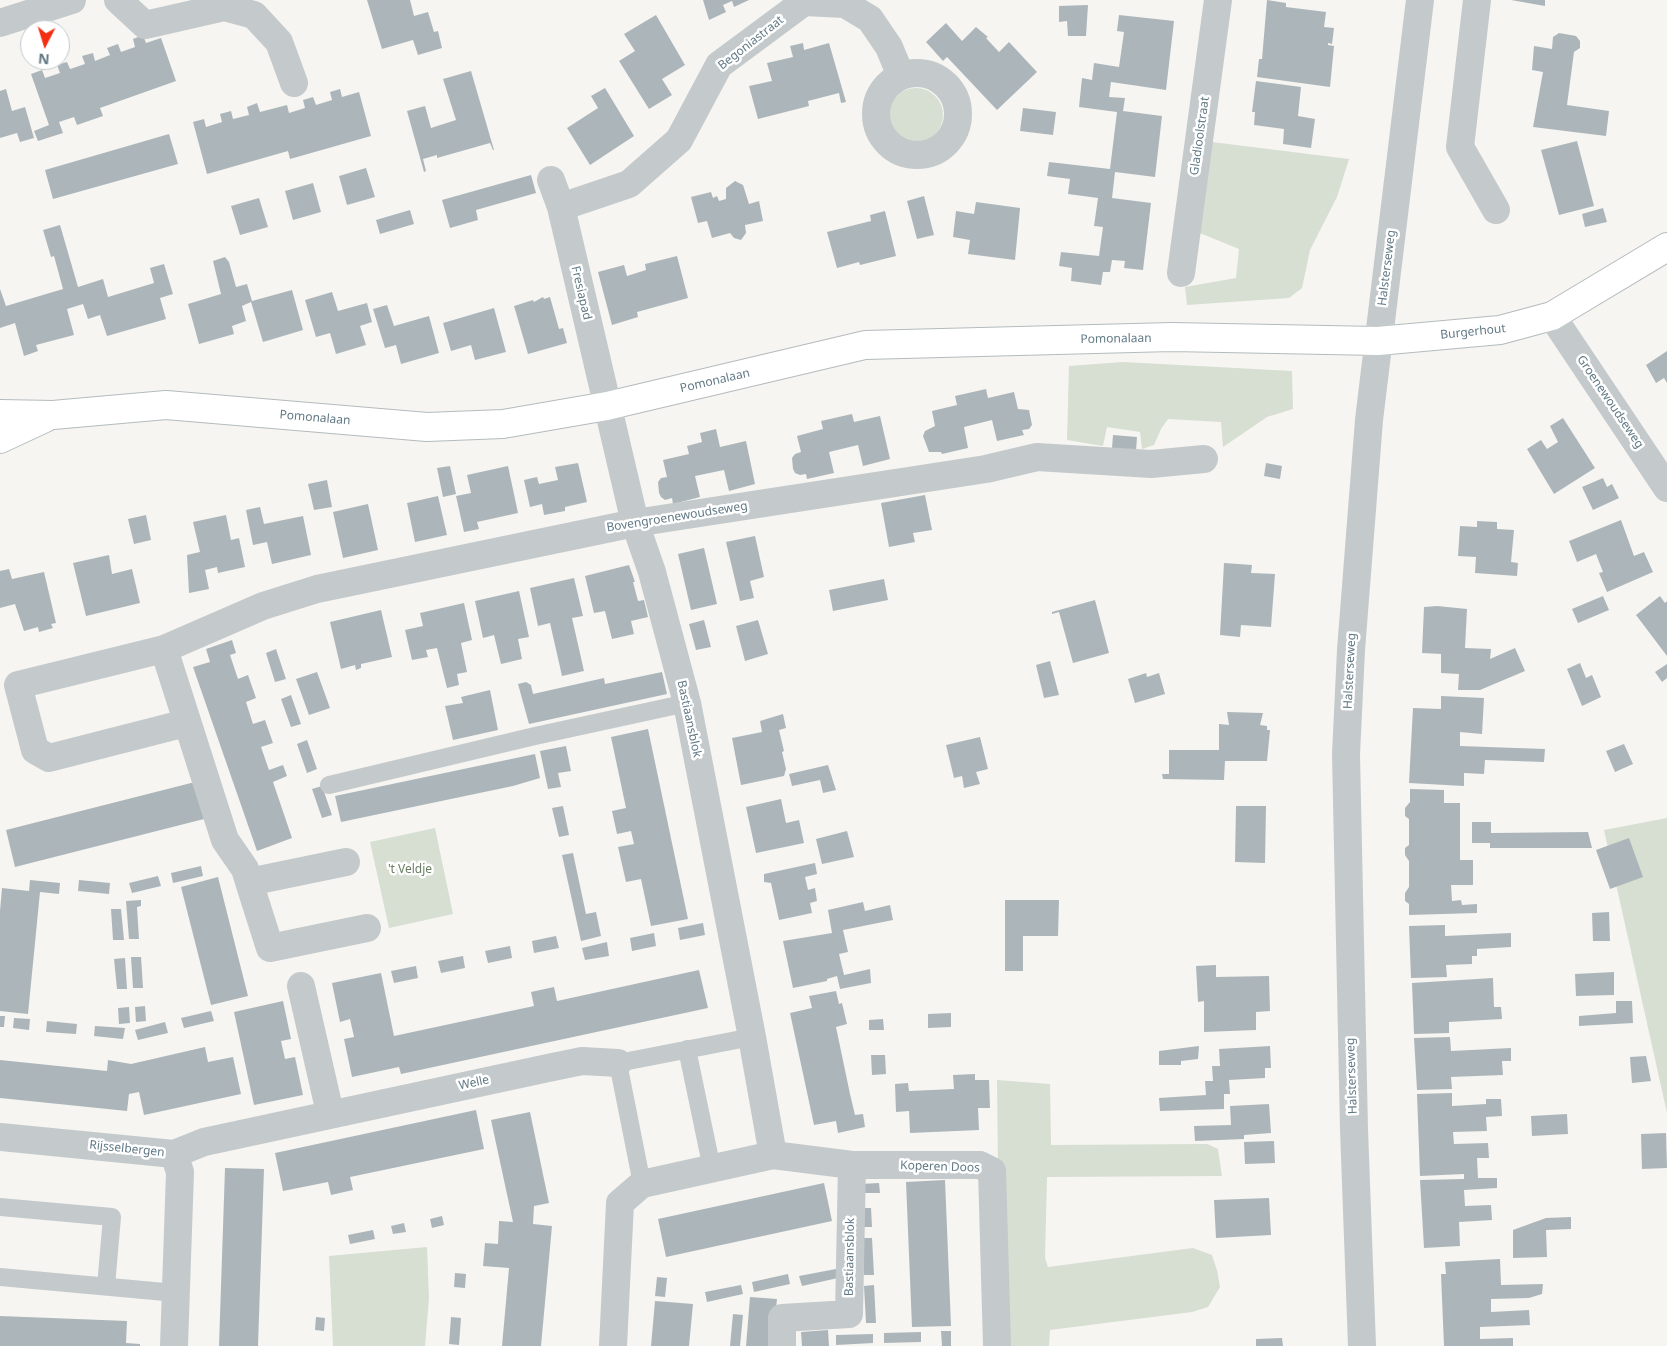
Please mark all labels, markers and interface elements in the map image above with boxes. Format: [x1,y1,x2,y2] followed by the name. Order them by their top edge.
[715,13,787,73] street label: Begoniastraat
[20,20,70,70] north arrow
[37,49,50,69] text: N
[1187,96,1213,176] street label: Gladioolstraat
[1375,229,1399,307] street label: Halsterseweg
[568,265,594,321] street label: Fresiapad
[1440,321,1506,343] street label: Burgerhout
[1080,331,1152,347] street label: Pomonalaan
[1574,353,1646,451] street label: Groenewoudseweg
[679,366,751,396] street label: Pomonalaan
[279,408,351,428] street label: Pomonalaan
[605,499,749,535] street label: Bovengroenewoudseweg
[1341,632,1359,710] street label: Halsterseweg
[674,679,704,759] street label: Bastiaansblok
[388,863,432,877] park label: 't Veldje
[1343,1038,1361,1114] street label: Halsterseweg
[458,1073,490,1093] street label: Welle
[89,1138,165,1160] street label: Rijsselbergen
[900,1158,980,1176] street label: Koperen Doos
[842,1218,858,1296] street label: Bastiaansblok

